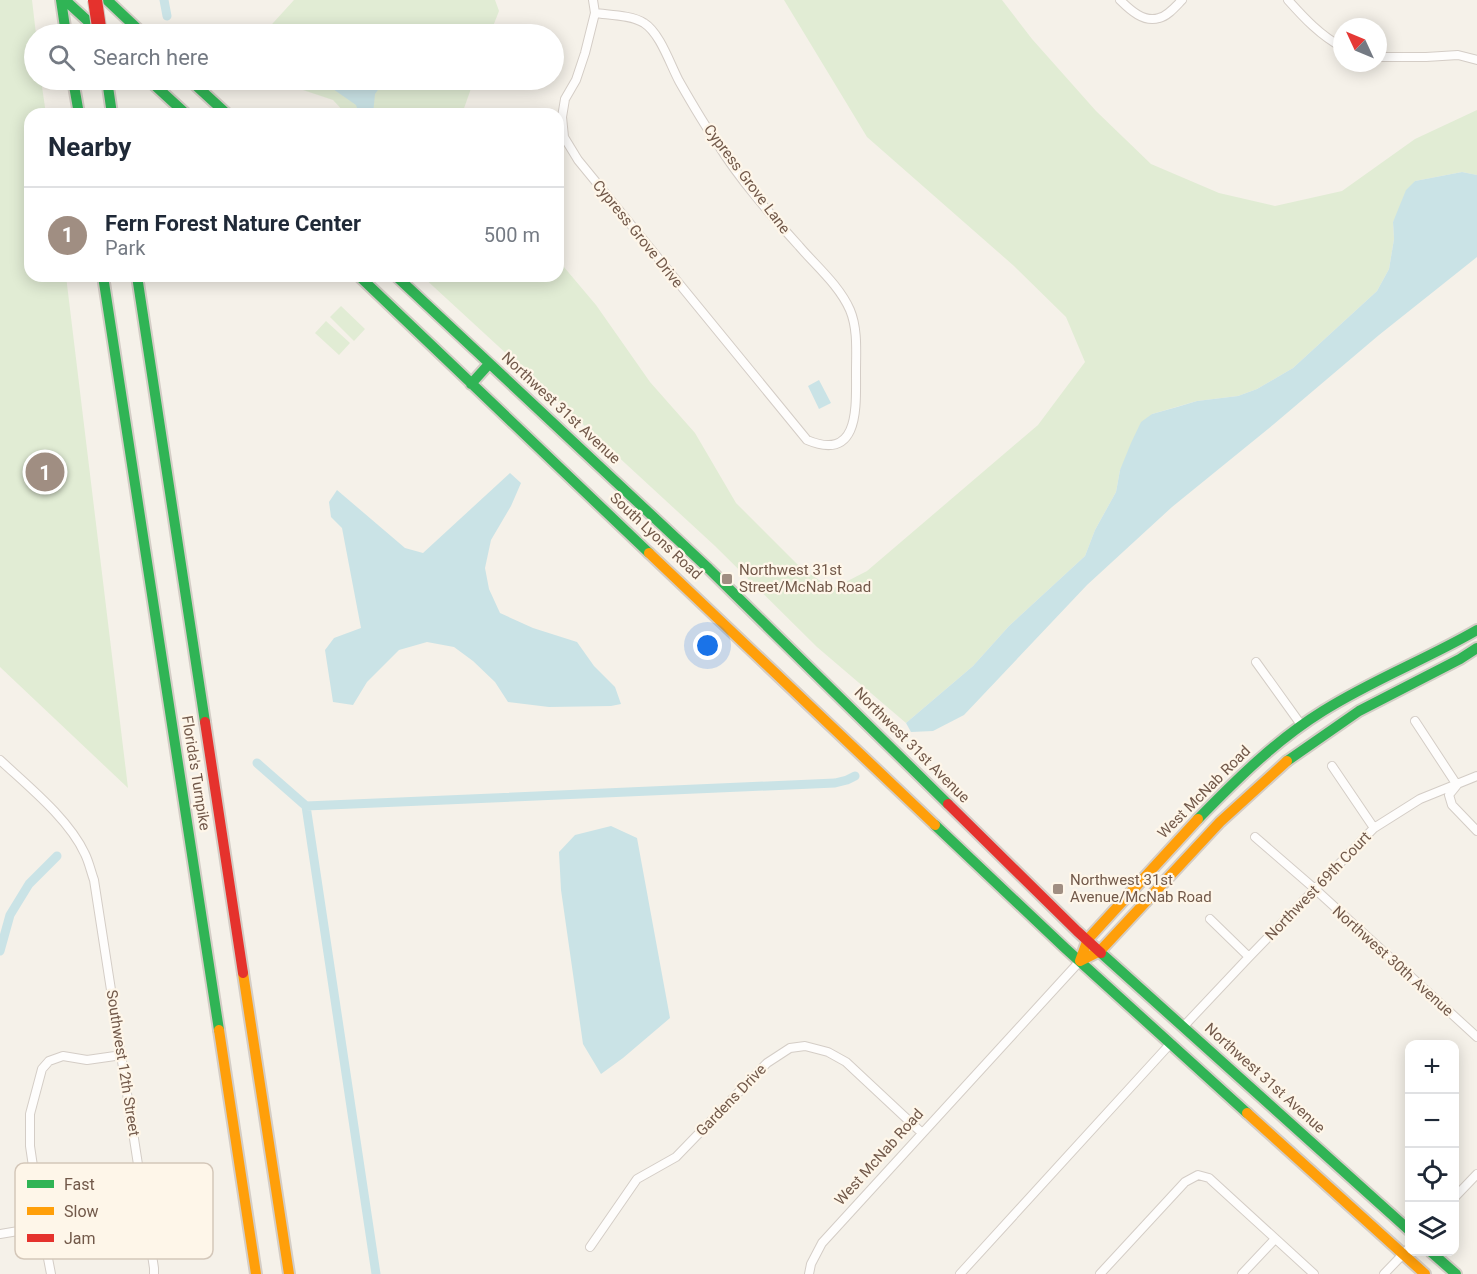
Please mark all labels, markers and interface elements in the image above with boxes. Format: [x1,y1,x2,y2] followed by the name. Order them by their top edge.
[1333,18,1387,72] north arrow
[24,24,564,90] search box
[45,41,78,74] icon: search
[93,45,209,70] text: Search here
[700,121,794,237] street label: Cypress Grove Lane
[48,132,131,162] text: Nearby
[589,176,687,292] street label: Cypress Grove Drive
[105,211,361,236] text: Fern Forest Nature Center
[62,223,73,247] text: 1
[484,223,540,247] text: 500 m
[105,236,145,260] text: Park
[498,348,624,468] street label: Northwest 31st Avenue
[26,450,64,494] pin: 1
[606,489,706,583] street label: South Lyons Road
[739,561,871,596] place label: Northwest 31st Street/McNab Road
[720,572,734,586] marker: Northwest 31st Street/McNab Road
[693,631,722,660] your location
[851,684,973,806] street label: Northwest 31st Avenue
[178,714,214,832] street label: Florida's Turnpike
[1154,742,1254,842] street label: West McNab Road
[1261,828,1375,944] street label: Northwest 69th Court
[1070,871,1212,906] place label: Northwest 31st Avenue/McNab Road
[1051,882,1065,896] marker: Northwest 31st Avenue/McNab Road
[1329,902,1457,1020] street label: Northwest 30th Avenue
[103,989,143,1137] street label: Southwest 12th Street
[1201,1019,1329,1137] street label: Northwest 31st Avenue
[1405,1040,1459,1256] map controls
[1405,1040,1459,1094] button: +
[692,1060,770,1140] street label: Gardens Drive
[1405,1094,1459,1148] button: −
[831,1105,927,1209] street label: West McNab Road
[1405,1148,1459,1202] button: locate
[15,1163,213,1259] legend
[64,1175,95,1194] text: Fast
[64,1202,99,1221] text: Slow
[1405,1202,1459,1256] button: layers
[64,1229,96,1248] text: Jam

